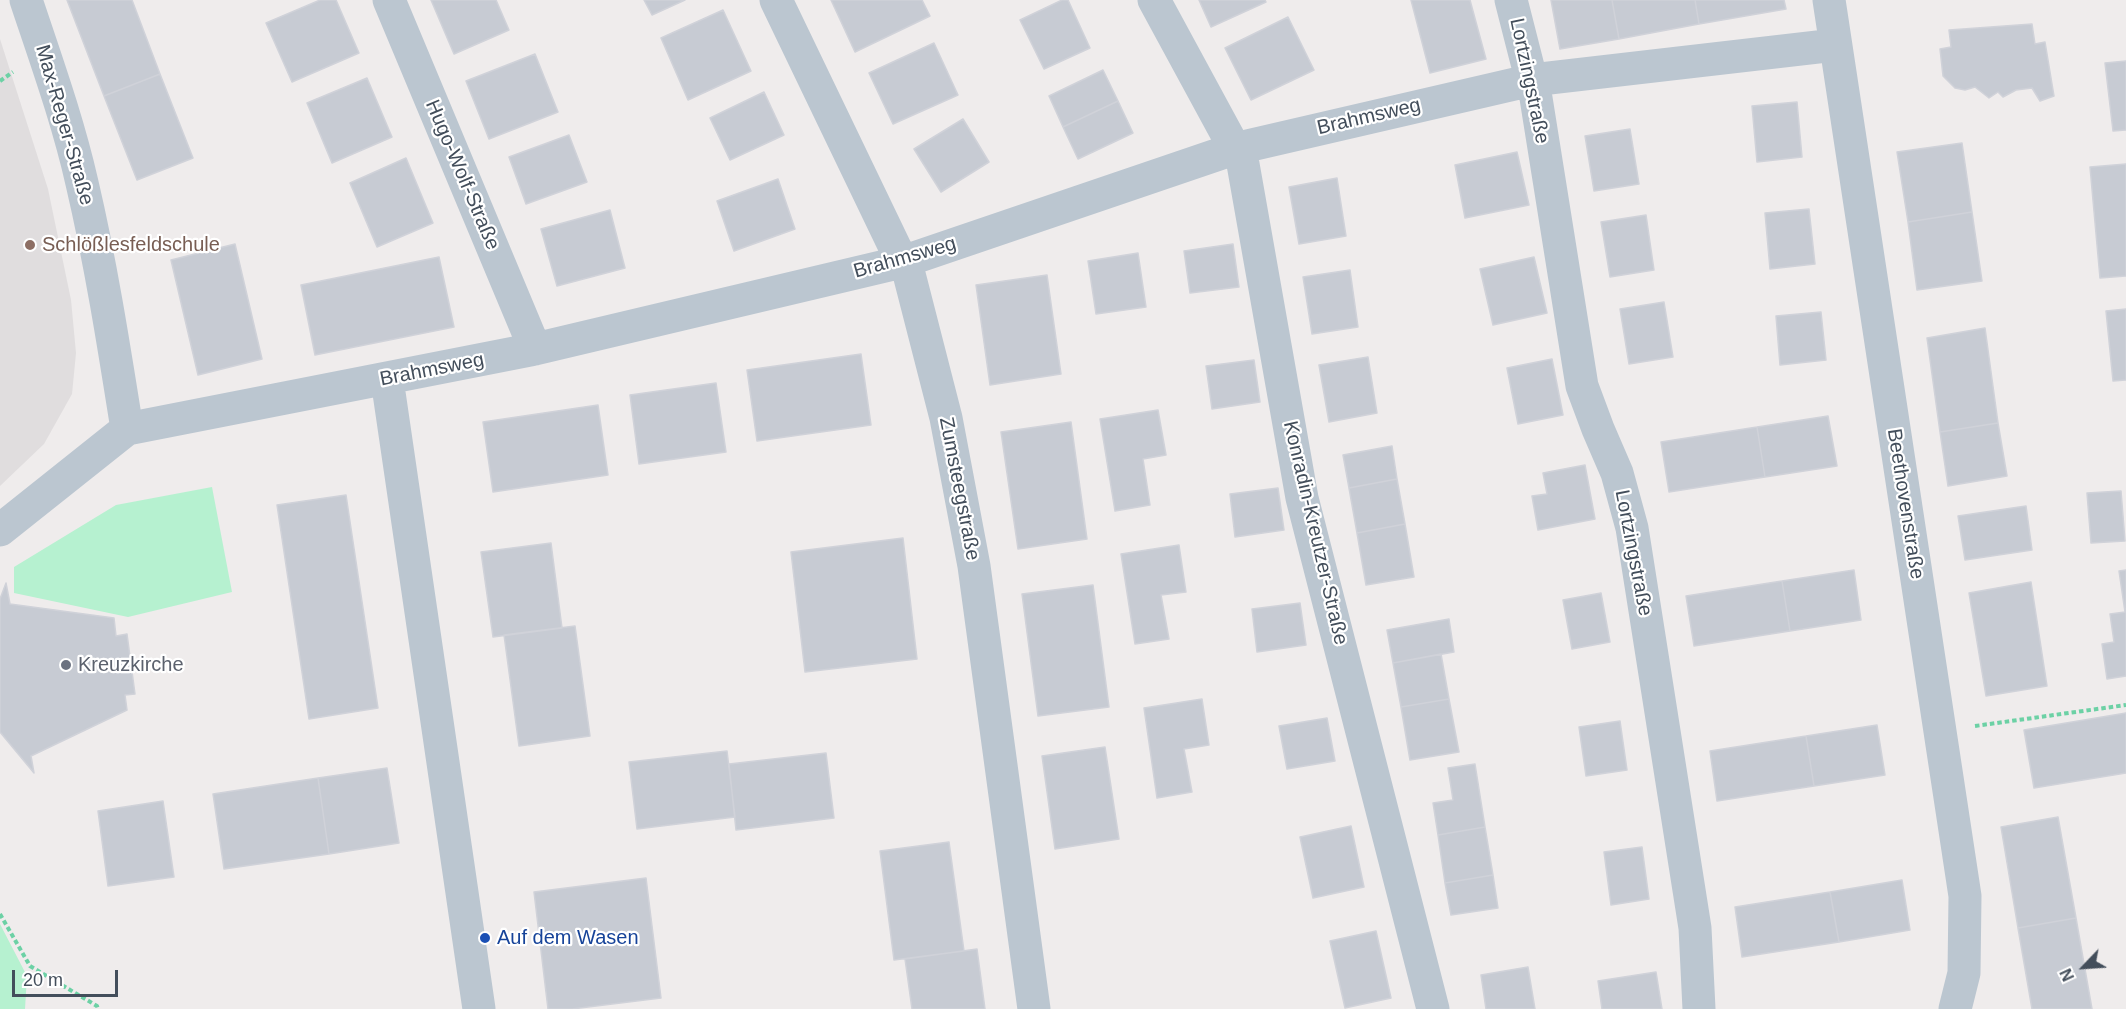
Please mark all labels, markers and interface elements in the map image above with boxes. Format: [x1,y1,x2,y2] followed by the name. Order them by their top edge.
[1504,16,1554,146] street label: Lortzingstraße
[30,42,98,208] street label: Max-Reger-Straße
[1315,93,1423,141] street label: Brahmsweg
[420,96,504,254] street label: Hugo-Wolf-Straße
[851,232,959,284] street label: Brahmsweg
[42,233,220,257] place label: Schlößlesfeldschule
[23,238,37,252] marker: Schlößlesfeldschule
[378,348,486,392] street label: Brahmsweg
[933,415,985,563] street label: Zumsteegstraße
[1278,419,1352,647] street label: Konradin-Kreutzer-Straße
[1881,427,1929,581] street label: Beethovenstraße
[1609,488,1657,618] street label: Lortzingstraße
[78,653,184,677] place label: Kreuzkirche
[59,658,73,672] marker: Kreuzkirche
[497,926,639,950] place label: Auf dem Wasen
[478,931,492,945] marker: Auf dem Wasen
[2054,937,2114,997] north arrow
[15,958,122,996] scale bar
[2057,966,2077,984] text: N
[23,970,63,990] text: 20 m

